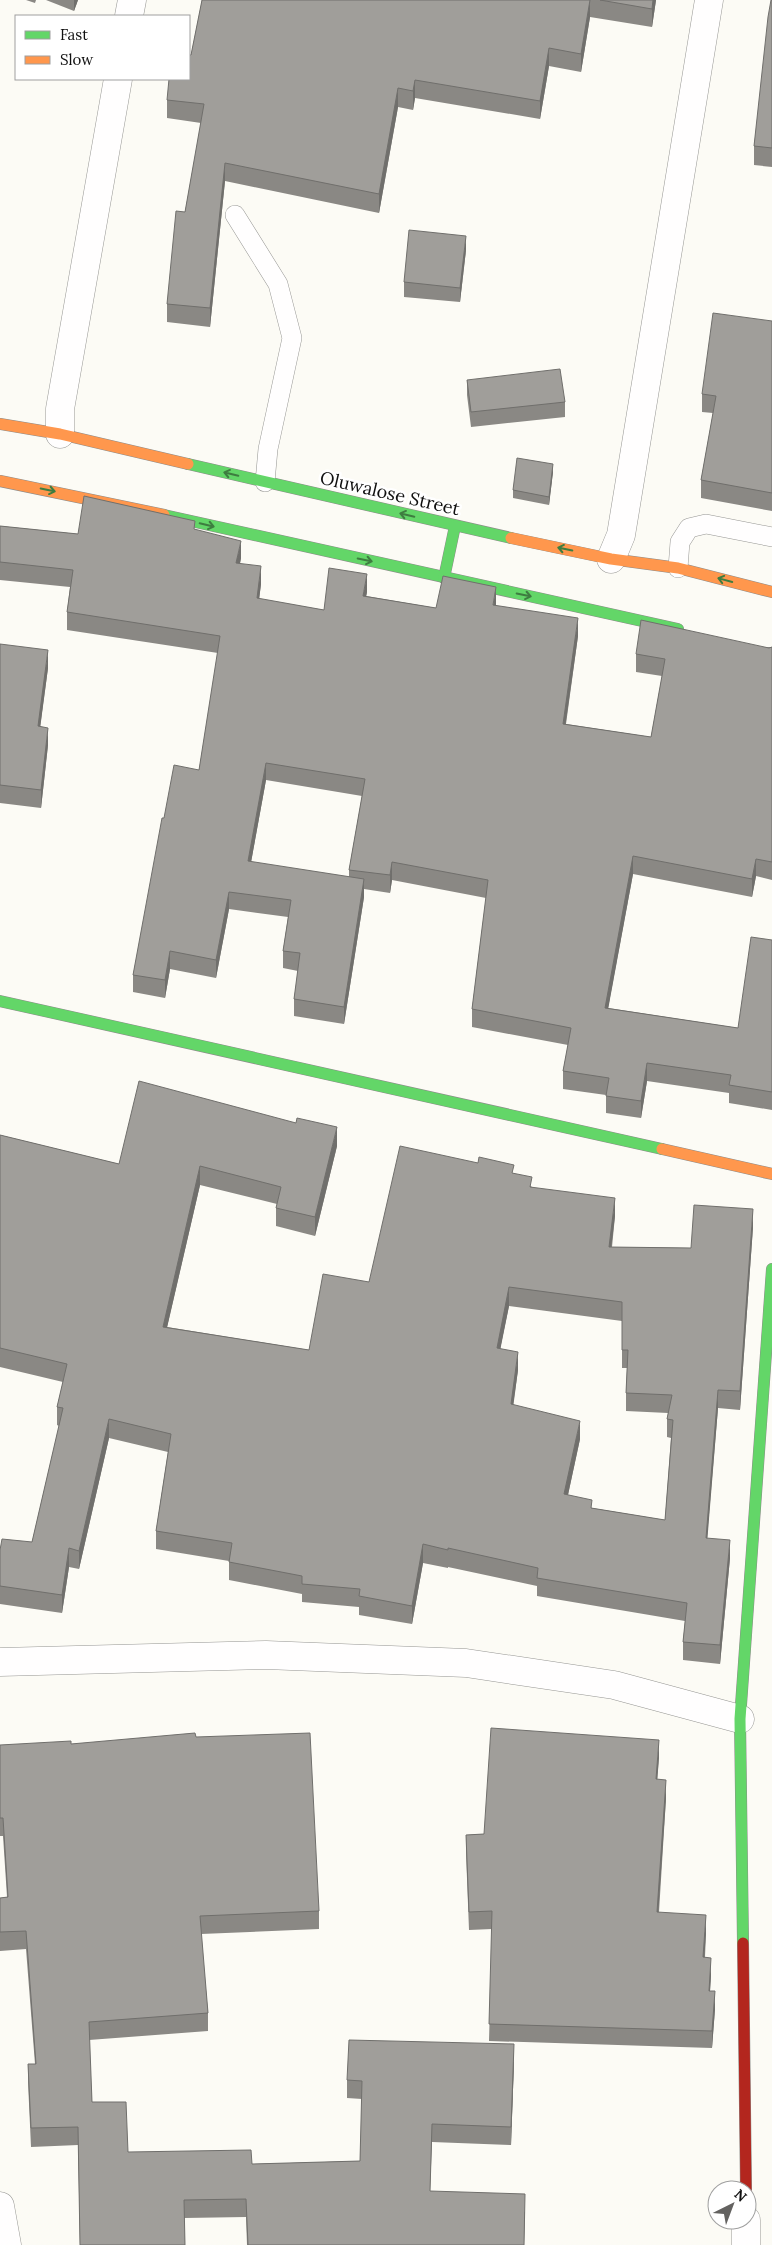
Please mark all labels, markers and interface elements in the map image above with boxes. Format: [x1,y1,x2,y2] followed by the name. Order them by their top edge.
[15,15,190,80] legend
[60,25,88,44] text: Fast
[60,50,93,69] text: Slow
[318,466,462,520] street label: Oluwalose Street
[224,469,240,478] one-way arrow
[39,486,55,495] one-way arrow
[399,510,415,519] one-way arrow
[198,521,214,530] one-way arrow
[558,544,574,554] one-way arrow
[357,556,373,565] one-way arrow
[717,575,733,584] one-way arrow
[515,591,531,600] one-way arrow
[707,2180,757,2230] north arrow
[731,2185,751,2206] text: N

